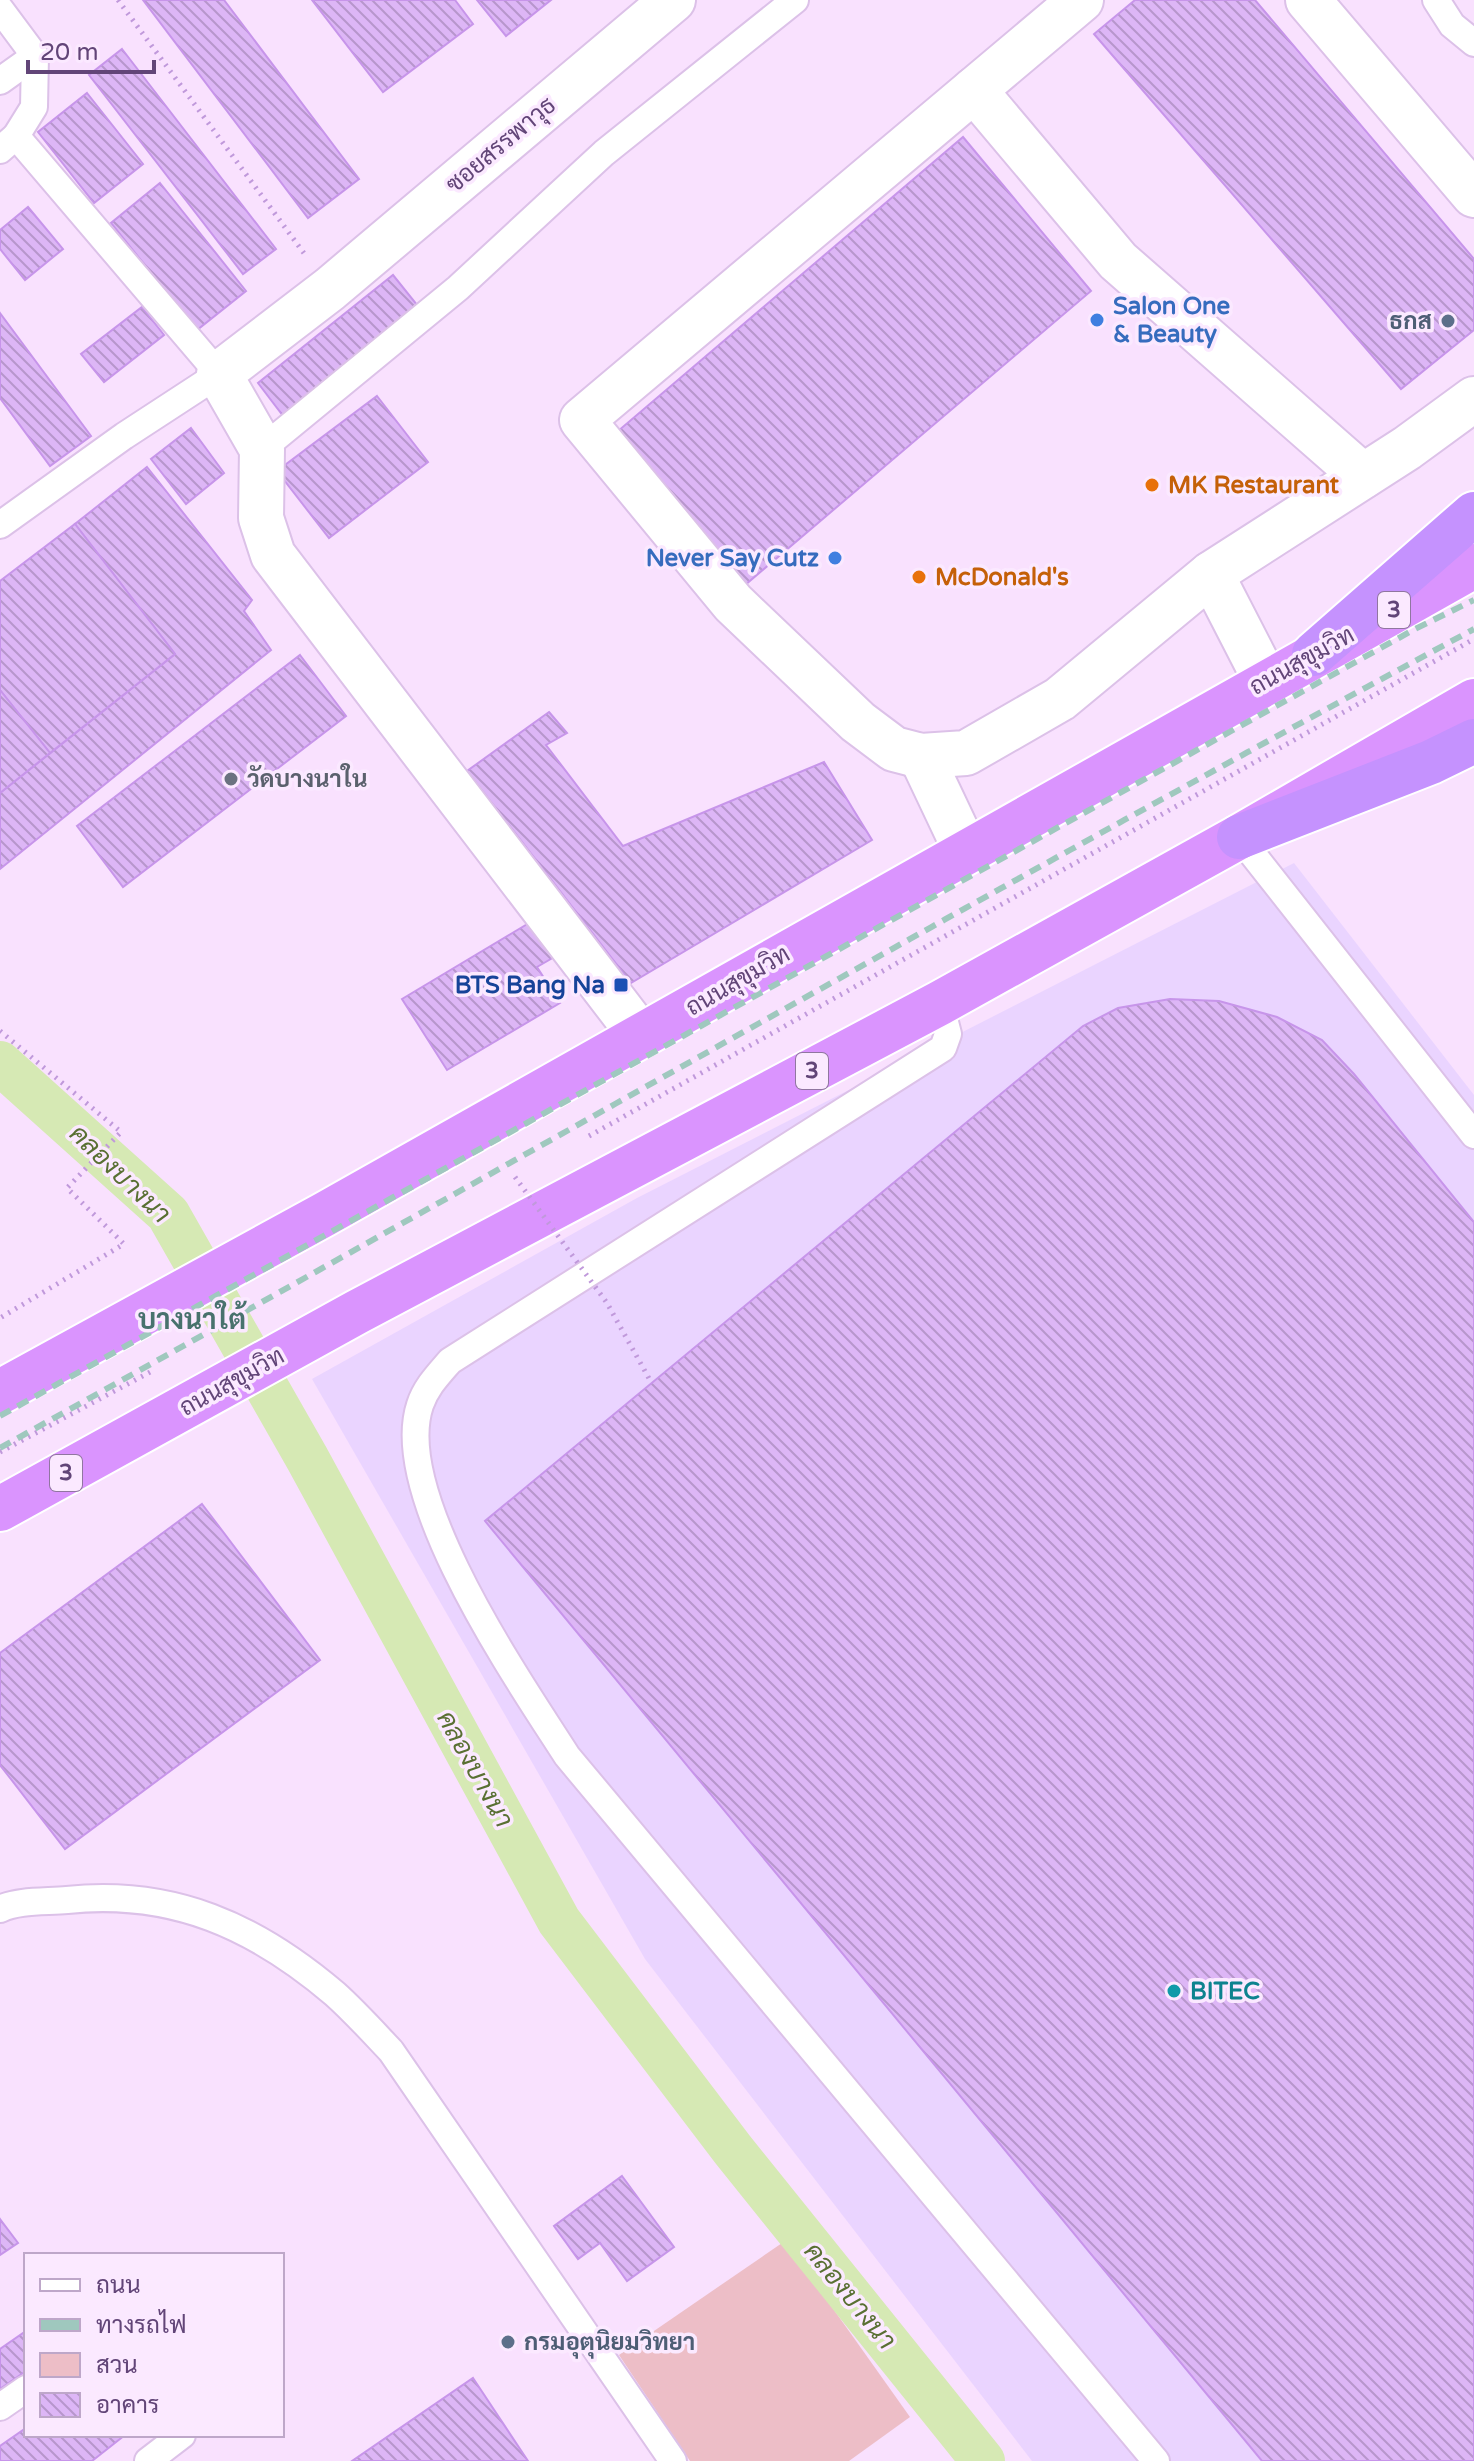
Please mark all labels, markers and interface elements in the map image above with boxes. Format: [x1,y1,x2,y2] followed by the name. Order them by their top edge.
[28,24,154,74] scale bar
[40,38,98,67] text: 20 m
[440,91,562,200] street label: ซอยสรรพาวุธ
[1113,292,1231,349] place label: Salon One & Beauty
[1389,307,1432,336] place label: ธกส
[1088,311,1106,329] marker: Salon One & Beauty
[1439,312,1457,330] marker: ธกส
[1168,471,1340,500] place label: MK Restaurant
[1143,476,1161,494] marker: MK Restaurant
[646,544,819,573] place label: Never Say Cutz
[826,549,844,567] marker: Never Say Cutz
[935,563,1069,592] place label: McDonald's
[910,568,928,586] marker: McDonald's
[1378,592,1410,628] road number: 3
[1244,620,1360,703] street label: ถนนสุขุมวิท
[247,763,368,794] place label: วัดบางนาใน
[222,770,240,788] marker: วัดบางนาใน
[681,940,796,1023] street label: ถนนสุขุมวิท
[455,971,605,1000] place label: BTS Bang Na
[612,976,630,994] marker: BTS Bang Na
[796,1053,828,1089] road number: 3
[63,1118,177,1230] water label: คลองบางนา
[138,1300,248,1337] district label: บางนาใต้
[174,1341,290,1424] street label: ถนนสุขุมวิท
[50,1455,82,1491] road number: 3
[430,1705,520,1833] water label: คลองบางนา
[1190,1977,1260,2006] place label: BITEC
[1165,1982,1183,2000] marker: BITEC
[798,2236,902,2356] water label: คลองบางนา
[24,2253,284,2437] legend
[96,2271,141,2300] text: ถนน
[96,2309,187,2340] text: ทางรถไฟ
[524,2328,695,2359] place label: กรมอุตุนิยมวิทยา
[499,2333,517,2351] marker: กรมอุตุนิยมวิทยา
[96,2351,138,2380] text: สวน
[96,2391,159,2420] text: อาคาร

